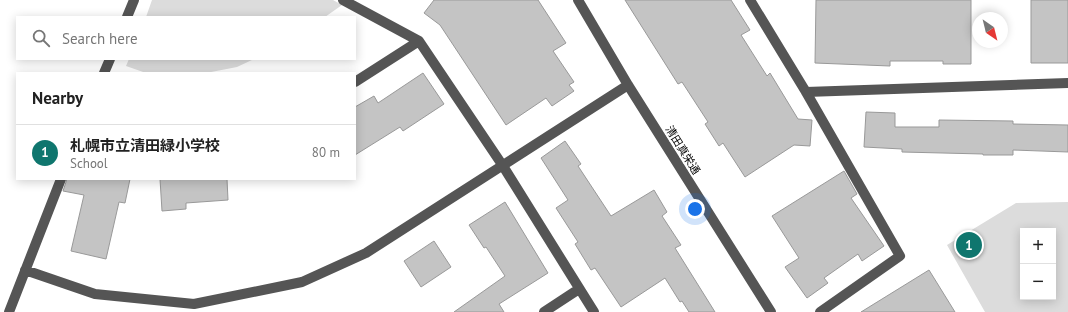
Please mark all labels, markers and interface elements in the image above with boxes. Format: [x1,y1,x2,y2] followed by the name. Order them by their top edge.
[972,12,1008,48] north arrow
[16,16,356,60] search box
[30,27,52,49] icon: search
[62,29,138,48] text: Search here
[32,87,83,109] text: Nearby
[662,123,704,177] street label: 清田真栄通
[70,136,220,155] text: 札幌市立清田緑小学校
[41,144,49,161] text: 1
[312,144,340,161] text: 80 m
[70,155,108,172] text: School
[685,199,705,219] your location
[1020,228,1056,300] map controls
[1020,228,1056,264] button: +
[956,230,982,260] pin: 1
[1020,264,1056,300] button: −

